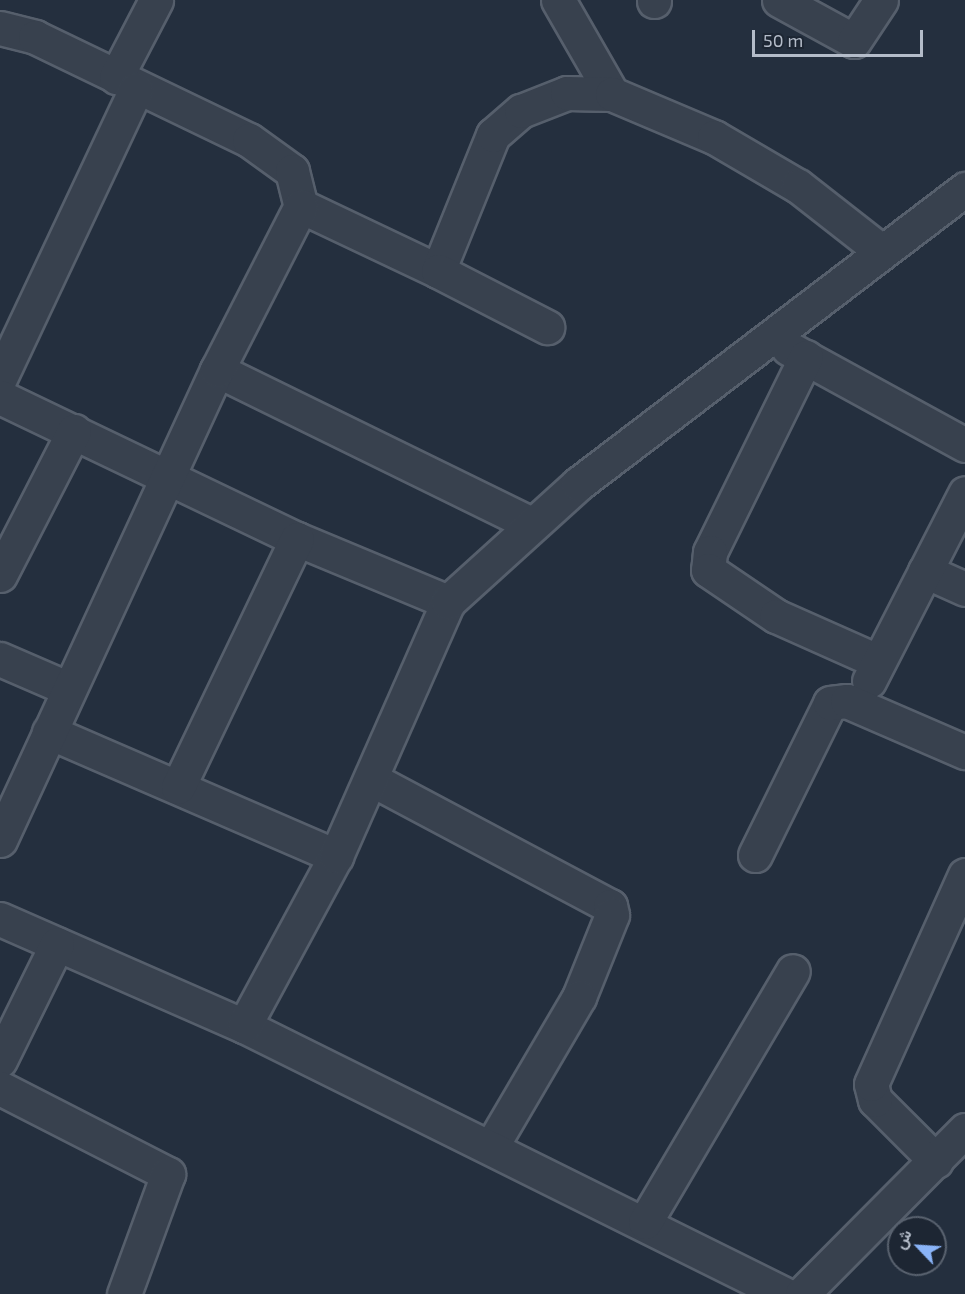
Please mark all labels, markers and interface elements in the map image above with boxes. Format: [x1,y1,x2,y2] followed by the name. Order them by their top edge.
[755,18,926,56] scale bar
[763,29,803,51] text: 50 m
[887,1216,947,1276] north arrow
[889,1226,915,1252] text: ش

